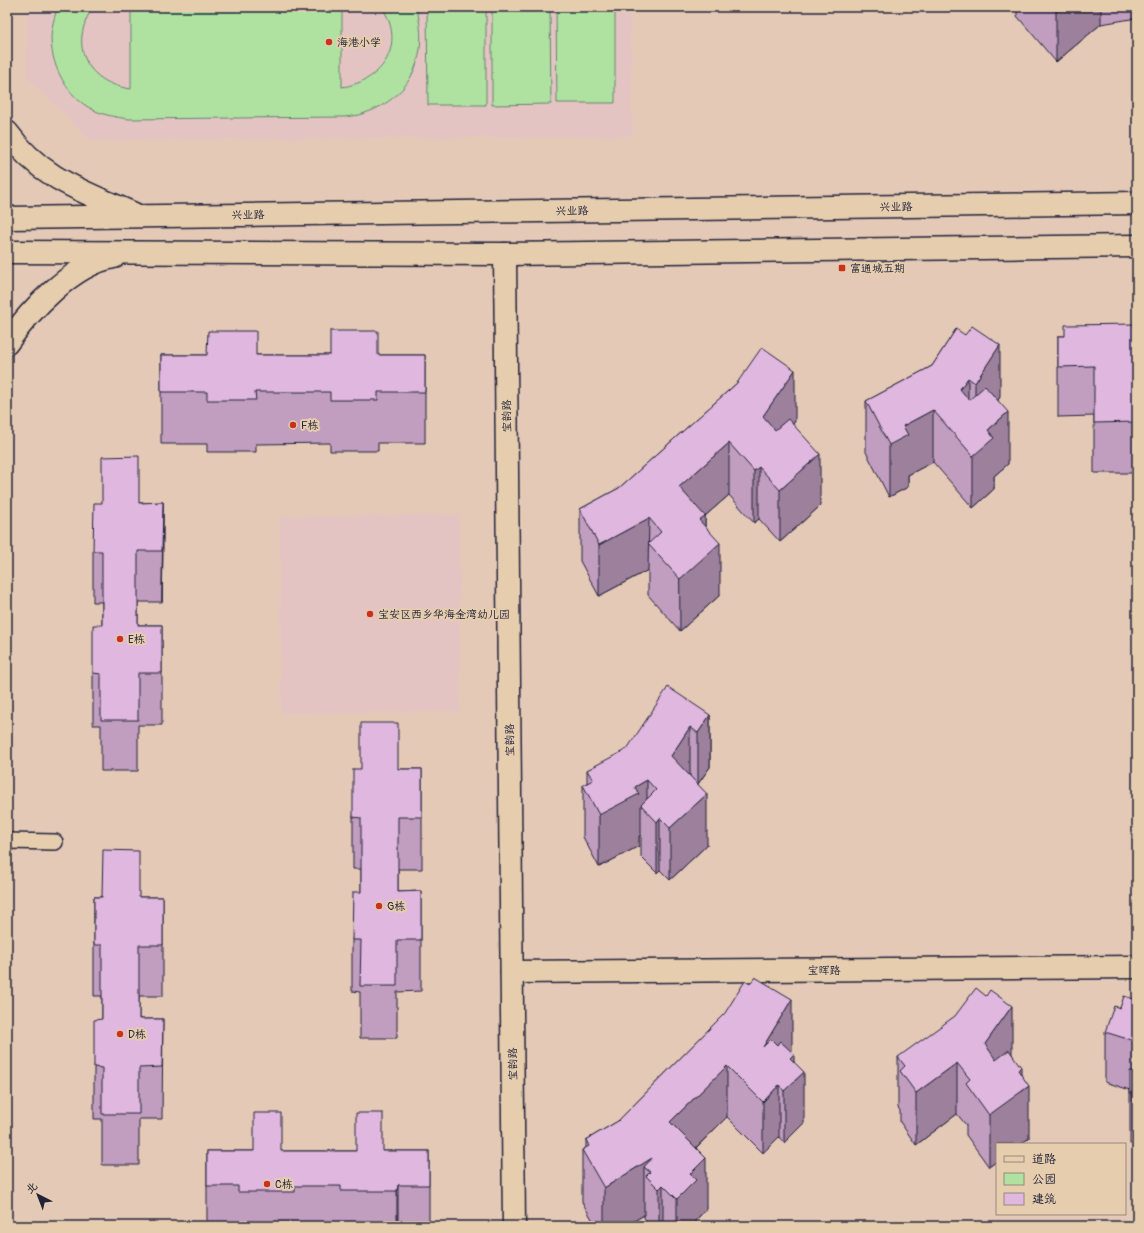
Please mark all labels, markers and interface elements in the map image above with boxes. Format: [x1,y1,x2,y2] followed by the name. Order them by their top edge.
[337,36,381,49] place label: 海港小学
[324,37,334,47] marker: 海港小学
[879,200,913,214] street label: 兴业路
[555,204,589,218] street label: 兴业路
[231,208,265,222] street label: 兴业路
[850,262,905,275] place label: 富通城五期
[837,263,847,273] marker: 富通城五期
[500,399,514,433] street label: 宝韵路
[301,419,319,432] place label: F栋
[288,420,298,430] marker: F栋
[378,608,510,621] place label: 宝安区西乡华海金湾幼儿园
[365,609,375,619] marker: 宝安区西乡华海金湾幼儿园
[128,633,145,646] place label: E栋
[115,634,125,644] marker: E栋
[503,723,517,757] street label: 宝韵路
[387,900,405,913] place label: G栋
[374,901,384,911] marker: G栋
[808,964,841,977] street label: 宝晖路
[128,1028,146,1041] place label: D栋
[115,1029,125,1039] marker: D栋
[506,1047,520,1081] street label: 宝韵路
[996,1143,1126,1215] legend
[1032,1152,1056,1167] text: 道路
[1032,1172,1056,1187] text: 公园
[18,1175,58,1215] north arrow
[275,1178,293,1191] place label: C栋
[23,1179,40,1196] text: 北
[262,1179,272,1189] marker: C栋
[1032,1192,1056,1207] text: 建筑

